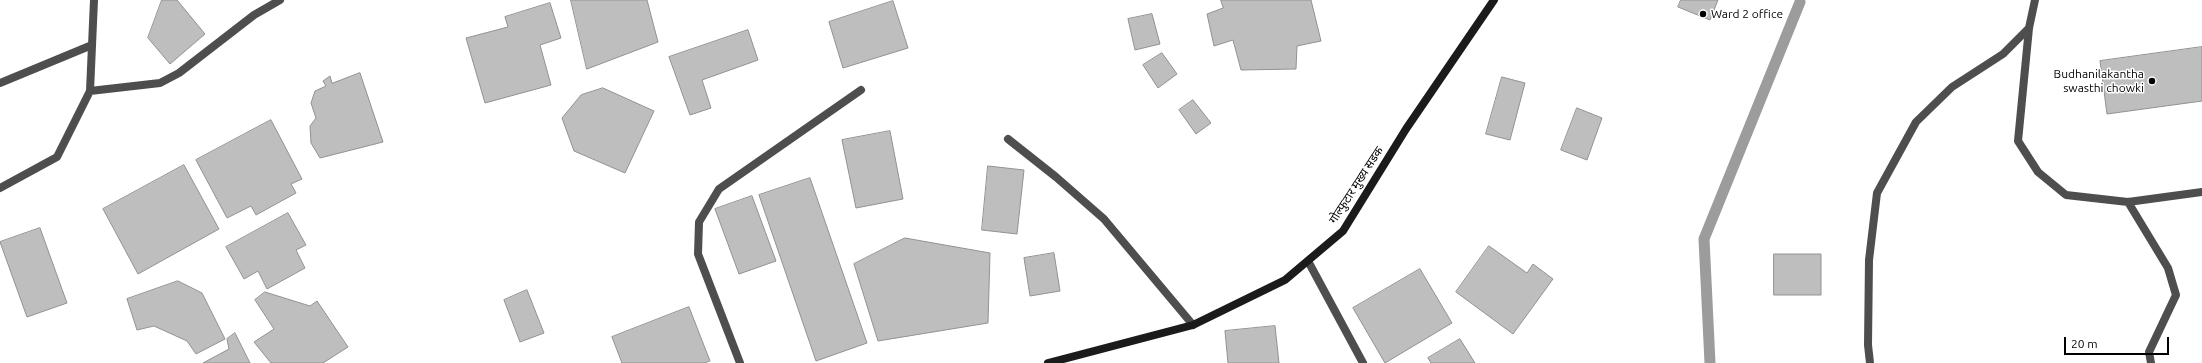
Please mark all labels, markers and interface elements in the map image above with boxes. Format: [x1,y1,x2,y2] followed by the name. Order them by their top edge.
[1711,7,1783,21] place label: Ward 2 office
[1698,9,1708,19] marker: Ward 2 office
[2054,67,2144,95] place label: Budhanilakantha swasthi chowki
[2147,76,2157,86] marker: Budhanilakantha swasthi chowki
[1326,144,1386,226] street label: गोल्फुटार मुख्य सडक
[2066,329,2171,355] scale bar
[2071,337,2098,350] text: 20 m

